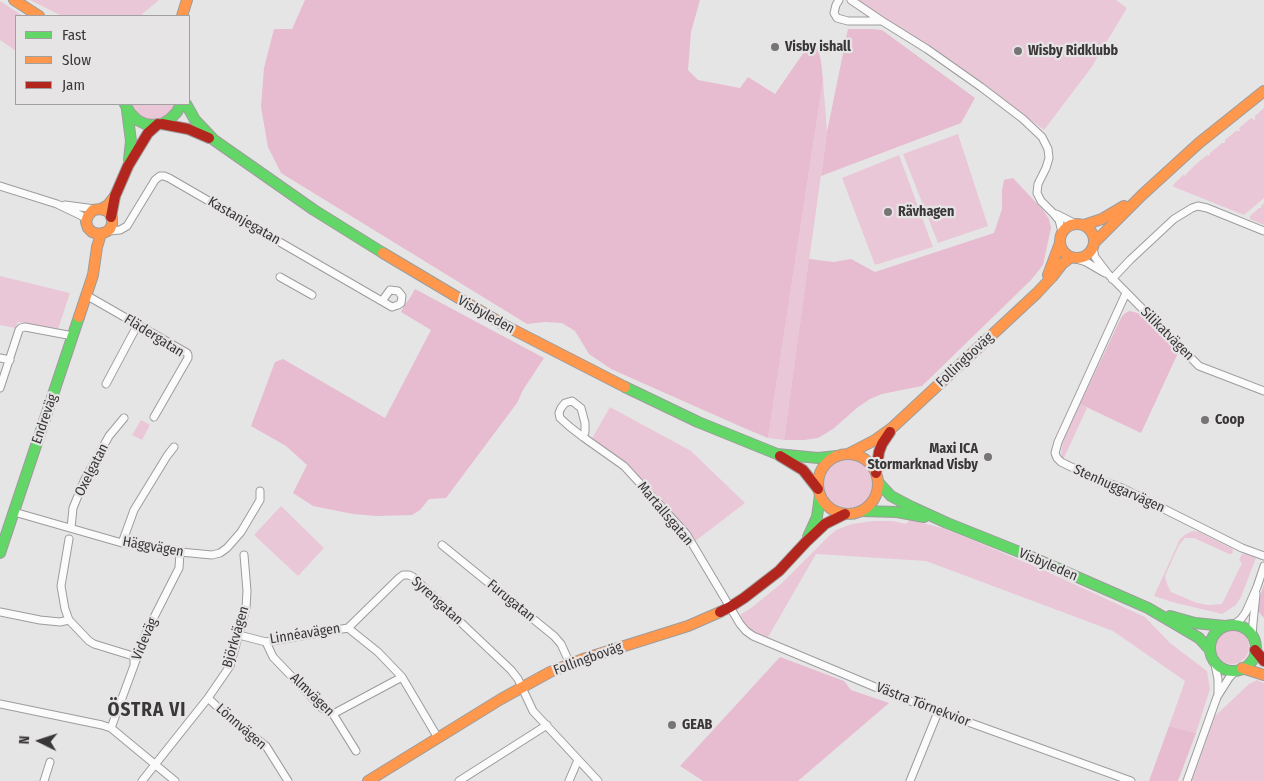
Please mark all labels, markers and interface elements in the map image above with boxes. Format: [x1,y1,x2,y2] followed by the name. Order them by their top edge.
[15,15,190,105] legend
[62,26,86,44] text: Fast
[785,39,851,55] place label: Visby ishall
[769,41,781,53] marker: Visby ishall
[1028,43,1118,59] place label: Wisby Ridklubb
[1012,45,1024,57] marker: Wisby Ridklubb
[62,51,91,69] text: Slow
[62,76,85,94] text: Jam
[205,193,283,249] street label: Kastanjegatan
[898,204,954,220] place label: Rävhagen
[882,206,894,218] marker: Rävhagen
[455,292,517,338] street label: Visbyleden
[1137,304,1197,364] street label: Silikatvägen
[121,311,187,361] street label: Flädergatan
[933,329,997,391] street label: Follingboväg
[29,392,61,446] street label: Endreväg
[1215,412,1245,428] place label: Coop
[1199,414,1211,426] marker: Coop
[72,441,112,499] street label: Oxelgatan
[867,441,978,474] place label: Maxi ICA Stormarknad Visby
[982,451,994,463] marker: Maxi ICA Stormarknad Visby
[1071,461,1167,517] street label: Stenhuggarvägen
[633,479,697,549] street label: Martallsgatan
[121,533,185,561] street label: Häggvägen
[1016,545,1080,585] street label: Visbyleden
[408,573,466,629] street label: Syrengatan
[484,577,538,625] street label: Furugatan
[219,604,253,670] street label: Björkvägen
[129,615,161,663] street label: Videväg
[268,620,342,648] street label: Linnéavägen
[551,639,625,679] street label: Follingboväg
[286,670,338,720] street label: Almvägen
[874,679,972,731] street label: Västra Törnekvior
[107,700,187,722] district label: ÖSTRA VI
[212,701,270,753] street label: Lönnvägen
[15,716,65,766] north arrow
[682,717,712,733] place label: GEAB
[666,719,678,731] marker: GEAB
[16,735,33,745] text: N

